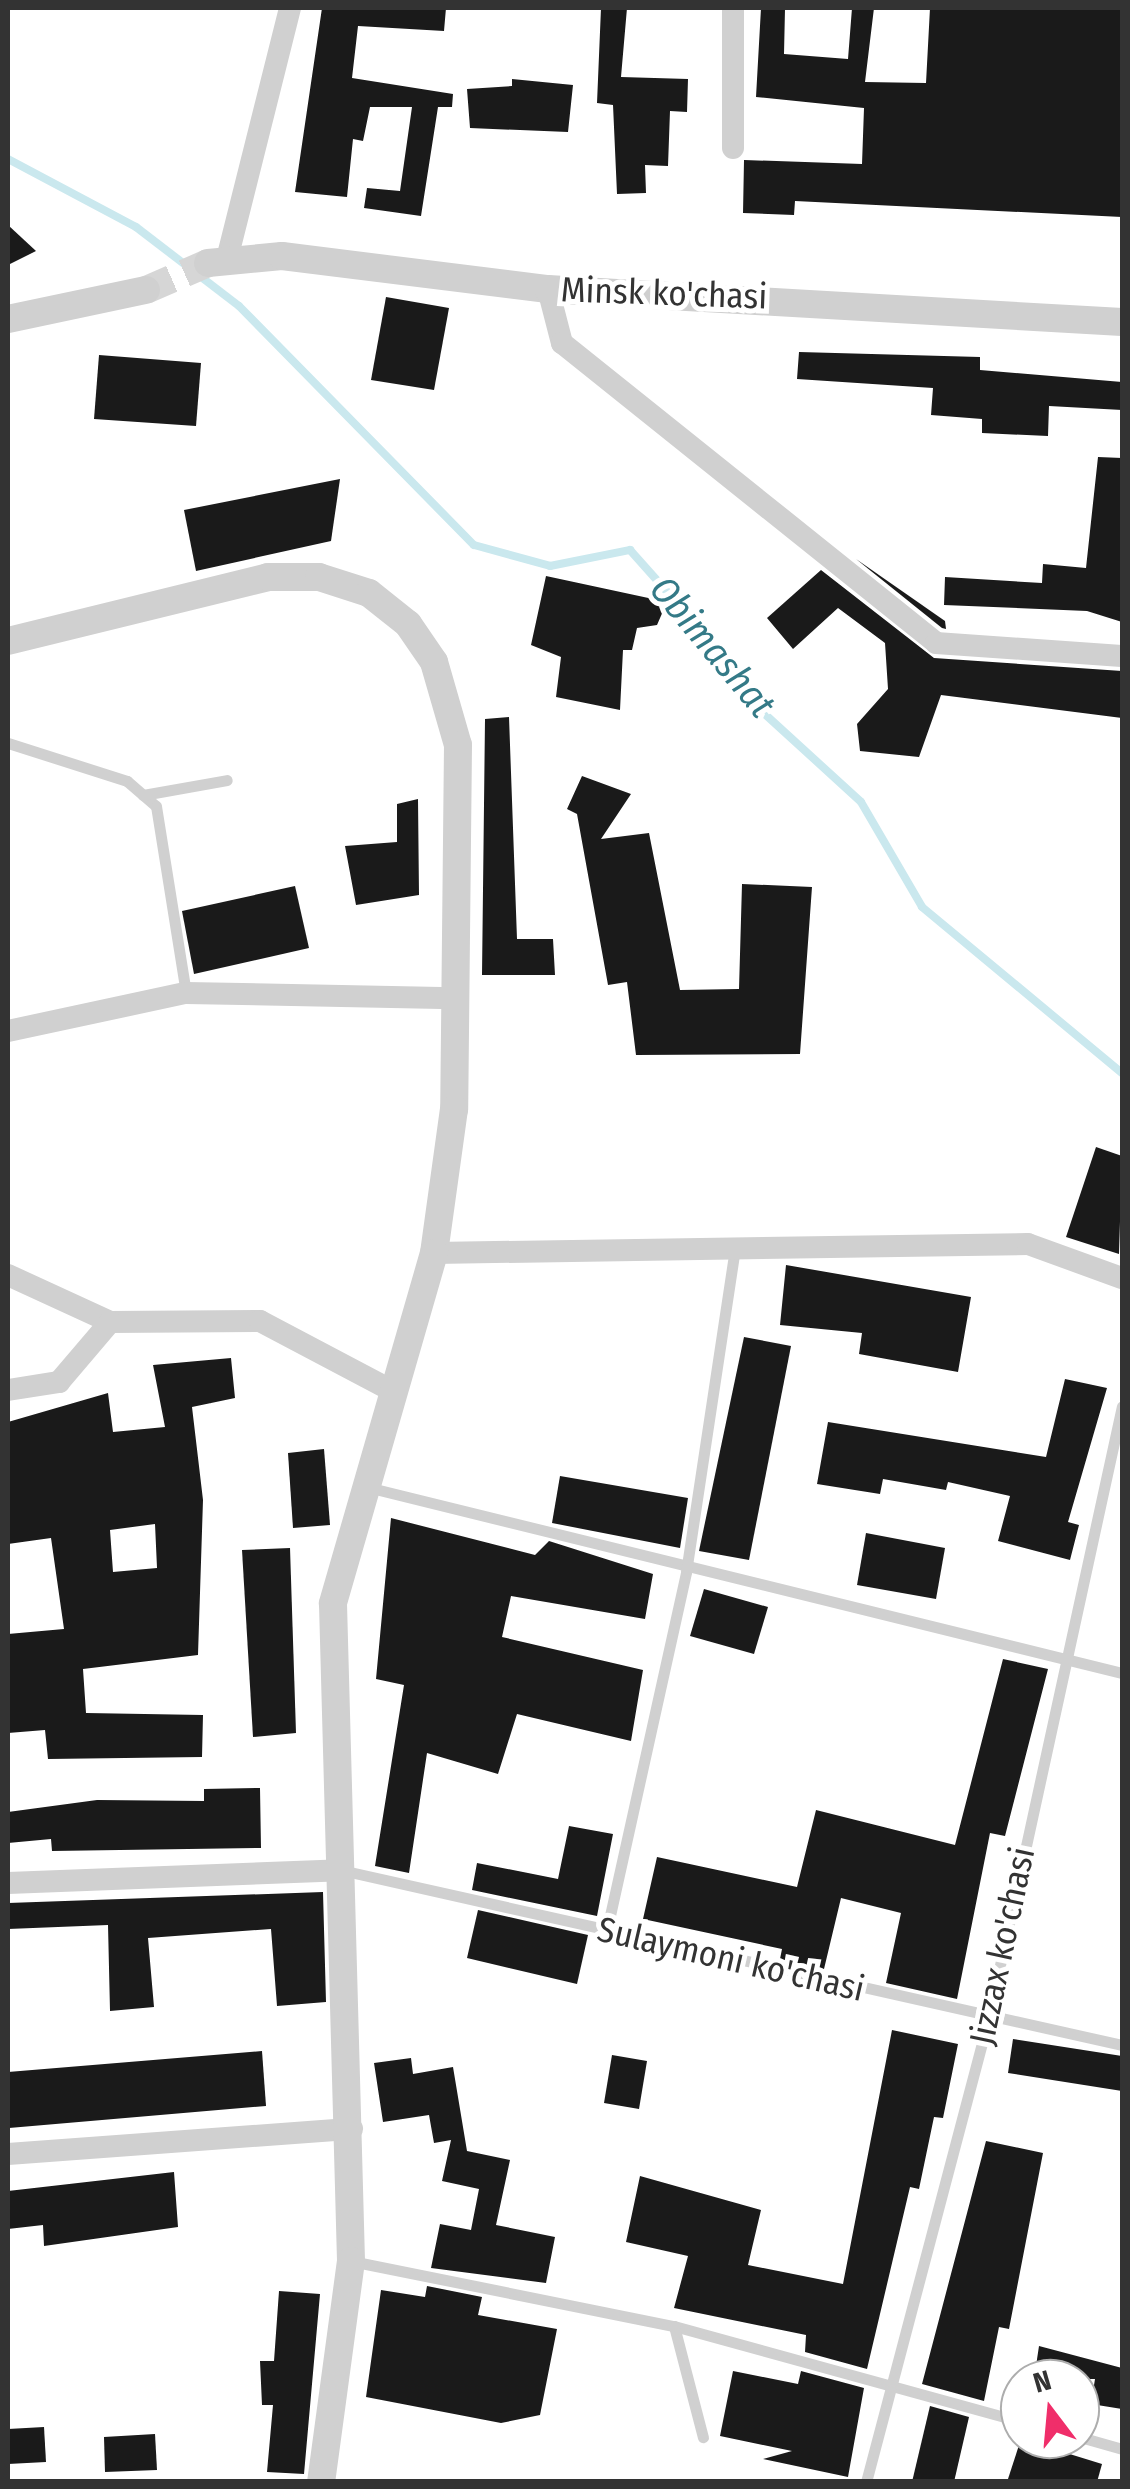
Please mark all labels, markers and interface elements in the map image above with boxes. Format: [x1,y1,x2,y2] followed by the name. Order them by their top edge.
[560,268,768,318] street label: Minsk ko'chasi
[640,567,784,727] water label: Obimashat
[961,1843,1043,2049] street label: Jizzax ko'chasi
[593,1908,869,2010] street label: Sulaymoni ko'chasi
[1000,2359,1100,2459] north arrow
[1030,2363,1055,2400] text: N

